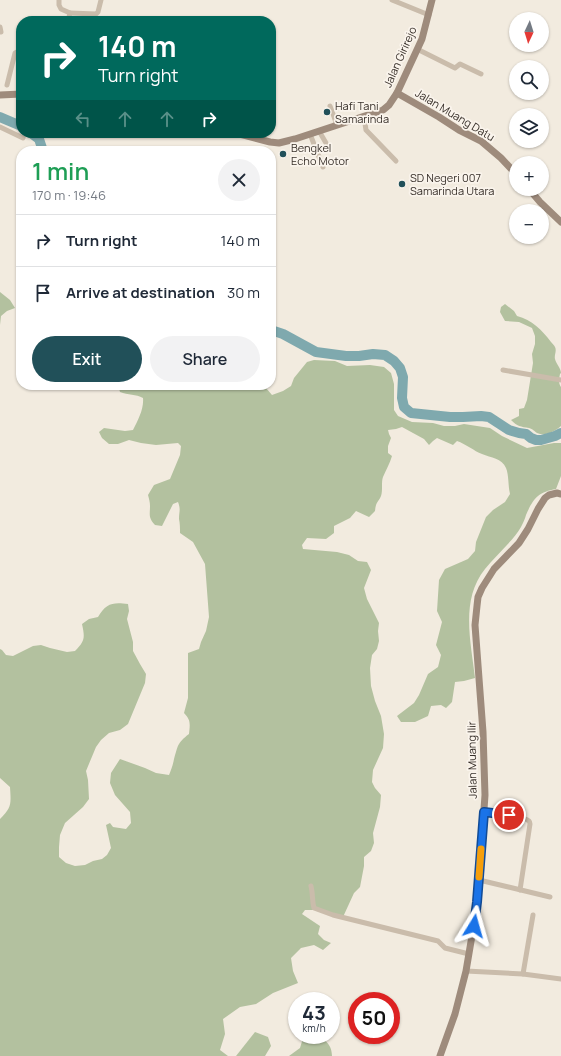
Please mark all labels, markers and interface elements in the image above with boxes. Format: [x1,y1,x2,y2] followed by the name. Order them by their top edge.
[509,12,549,52] north arrow
[509,12,549,244] map controls
[379,24,420,90] street label: Jalan Girirejo
[98,27,177,65] text: 140 m
[32,32,84,84] icon: right
[509,60,549,100] button: search
[98,63,179,87] text: Turn right
[413,85,498,144] street label: Jalan Muang Datu
[335,98,389,126] place label: Hafi Tani Samarinda
[322,107,332,117] marker: Hafi Tani Samarinda
[72,108,94,130] icon: left
[114,108,136,130] icon: ahead
[156,108,178,130] icon: ahead
[198,108,220,130] icon: right
[509,108,549,148] button: layers
[291,140,349,168] place label: Bengkel Echo Motor
[278,149,288,159] marker: Bengkel Echo Motor
[32,154,89,187] text: 1 min
[509,156,549,196] button: +
[218,159,260,201] button: close
[410,170,494,198] place label: SD Negeri 007 Samarinda Utara
[397,179,407,189] marker: SD Negeri 007 Samarinda Utara
[32,186,106,204] text: 170 m · 19:46
[509,204,549,244] button: −
[32,230,54,252] icon: right
[66,230,137,251] text: Turn right
[220,230,260,251] text: 140 m
[32,282,54,304] icon: arrive
[66,282,215,303] text: Arrive at destination
[227,282,260,303] text: 30 m
[32,336,142,382] button: Exit
[150,336,260,382] button: Share
[463,721,480,799] street label: Jalan Muang Ilir
[492,798,526,832] pin
[498,804,520,826] icon: arrive
[453,905,495,947] position arrow
[348,992,400,1044] speed limit sign: 50
[302,999,326,1026] text: 43
[302,1021,326,1035] text: km/h

